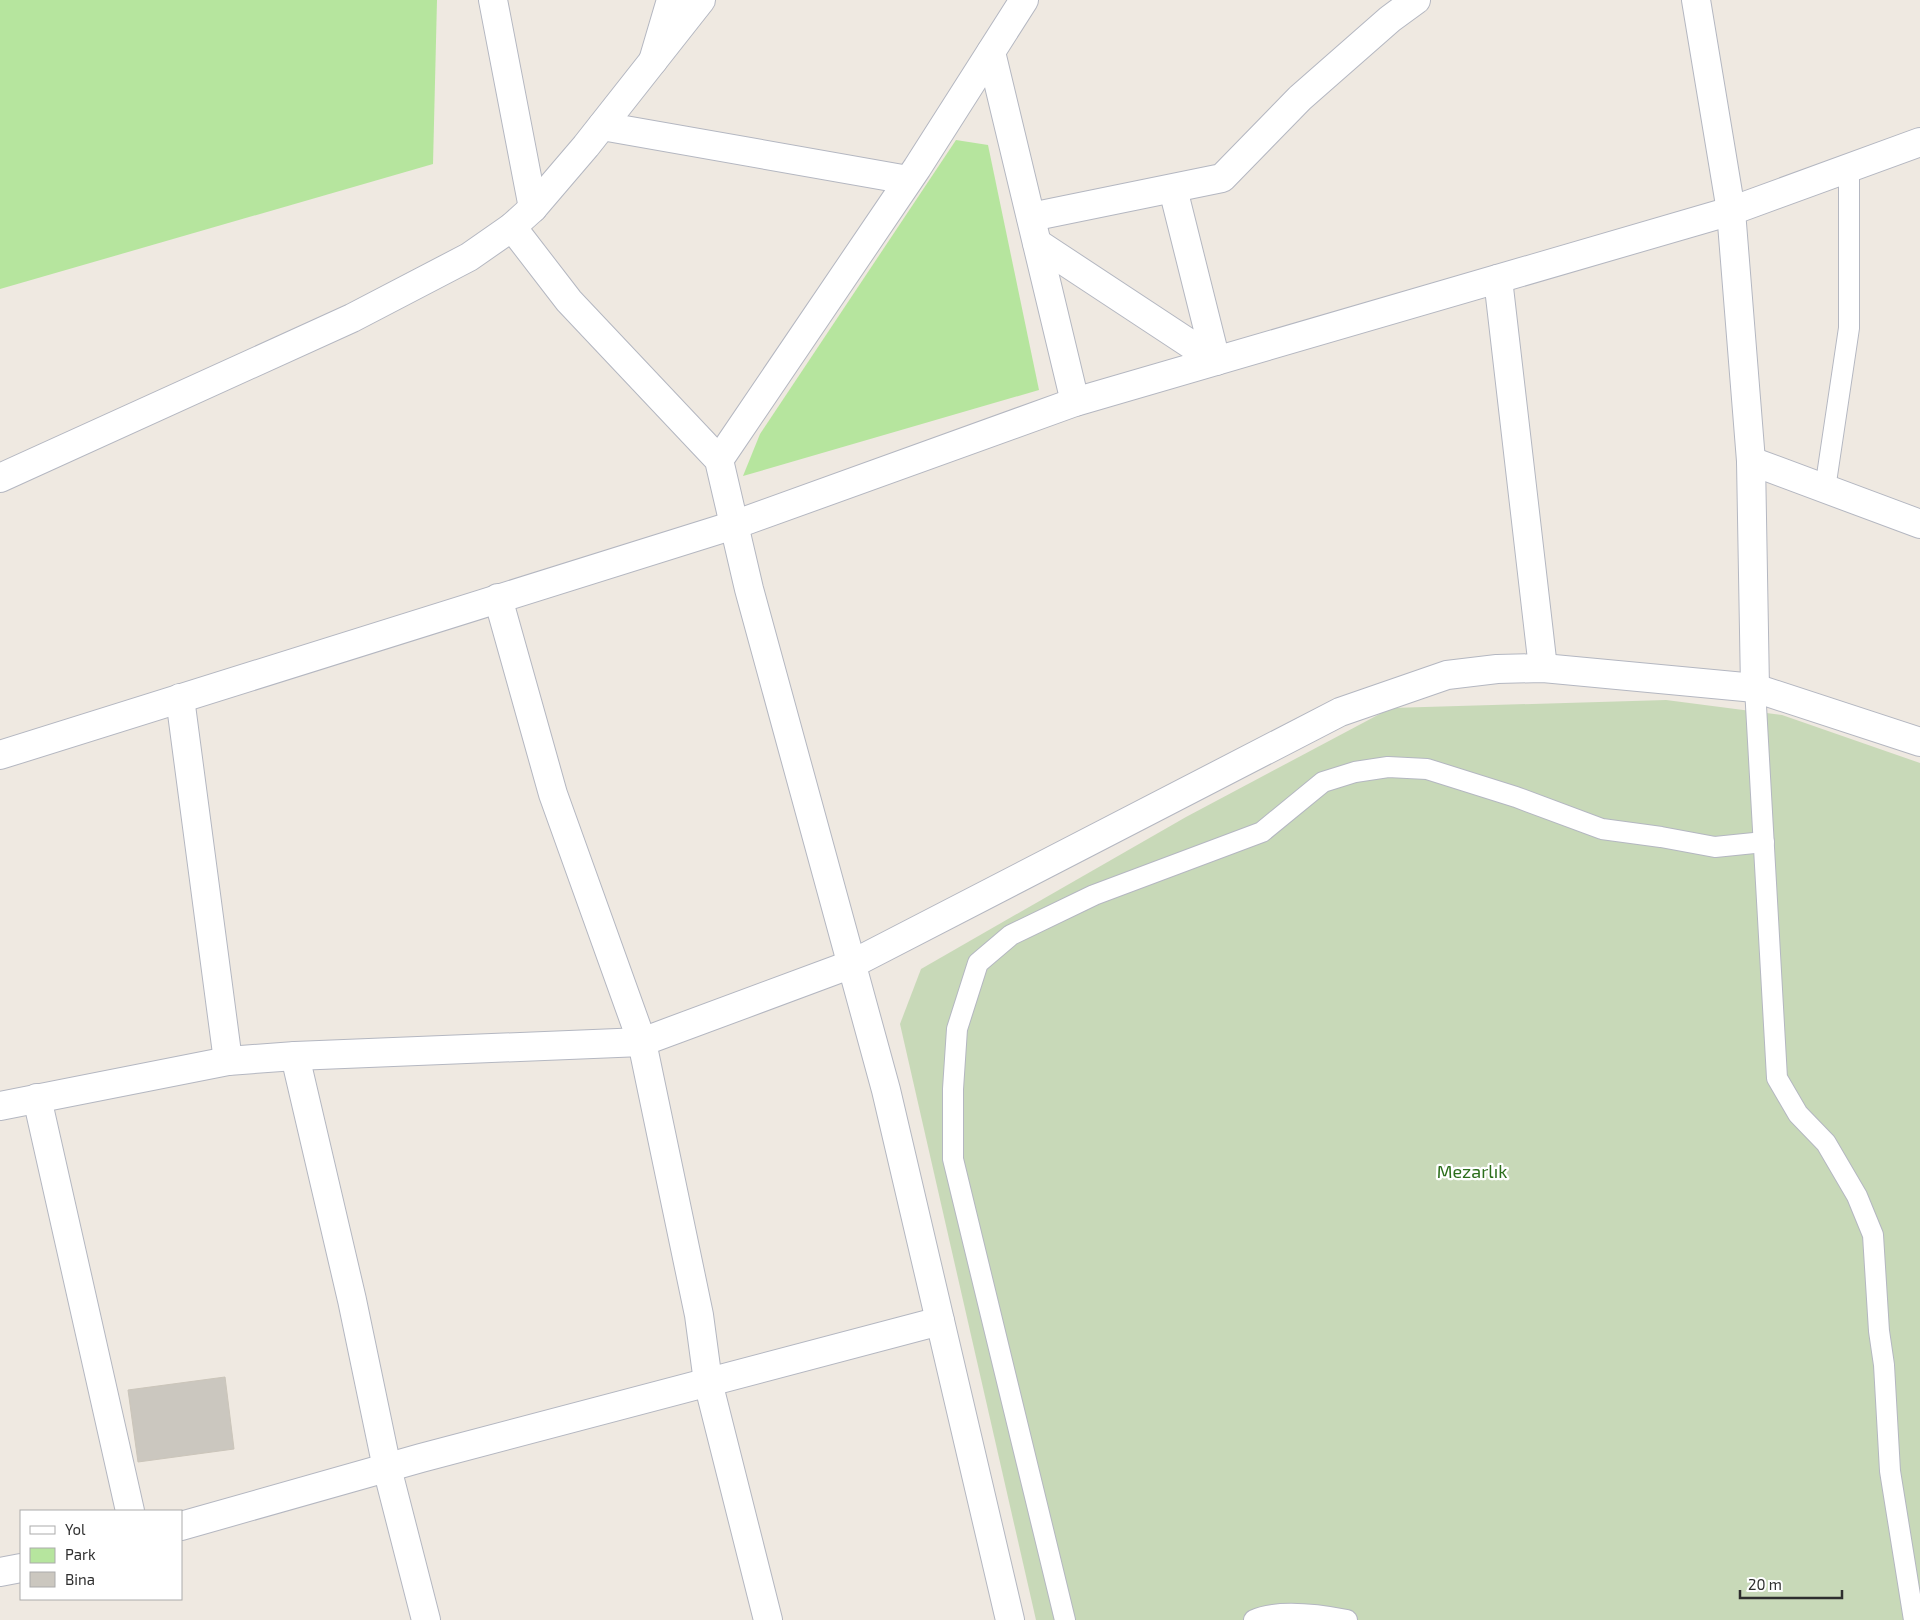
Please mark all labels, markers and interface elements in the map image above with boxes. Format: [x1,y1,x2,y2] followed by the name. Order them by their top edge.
[1437,1160,1507,1182] park label: Mezarlık
[20,1510,182,1600] legend
[65,1520,86,1538] text: Yol
[65,1545,96,1563] text: Park
[1740,1568,1842,1600] scale bar
[65,1570,95,1588] text: Bina
[1748,1575,1782,1593] text: 20 m

